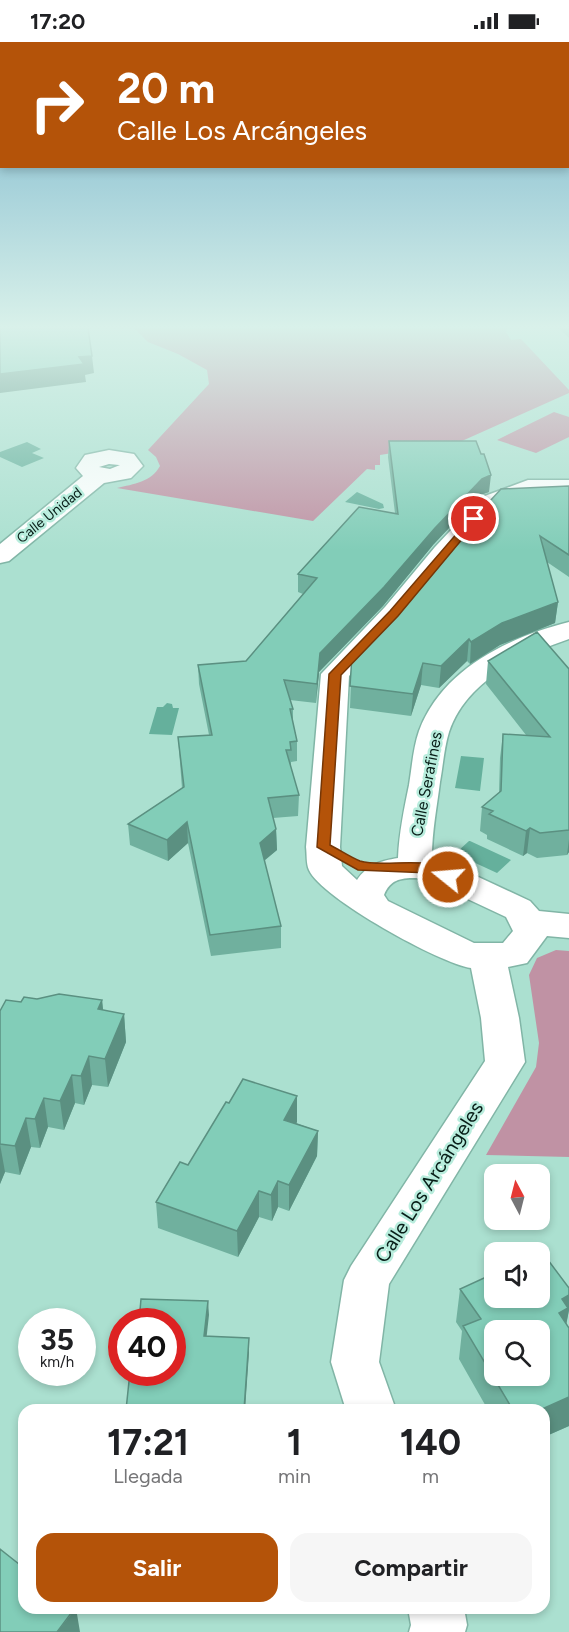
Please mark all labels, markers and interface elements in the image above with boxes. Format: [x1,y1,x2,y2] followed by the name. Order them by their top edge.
[30,8,85,35] text: 17:20
[117,63,215,114] text: 20 m
[18,66,96,144] icon: right
[117,114,367,147] text: Calle Los Arcángeles
[13,484,85,547] street label: Calle Unidad
[448,493,499,544] pin
[457,502,490,535] icon: arrive
[407,730,446,838] street label: Calle Serafines
[416,845,480,909] position arrow
[370,1097,488,1267] street label: Calle Los Arcángeles
[484,1164,550,1230] north arrow
[484,1164,550,1386] map controls
[484,1242,550,1308] button: sound
[108,1308,186,1386] speed limit sign: 40
[484,1320,550,1386] button: search
[40,1321,74,1358] text: 35
[40,1353,74,1371] text: km/h
[107,1421,189,1464] text: 17:21
[287,1421,302,1464] text: 1
[400,1421,461,1464] text: 140
[113,1464,183,1488] text: Llegada
[278,1464,311,1488] text: min
[422,1464,439,1488] text: m
[36,1533,278,1602] button: Salir
[290,1533,532,1602] button: Compartir

